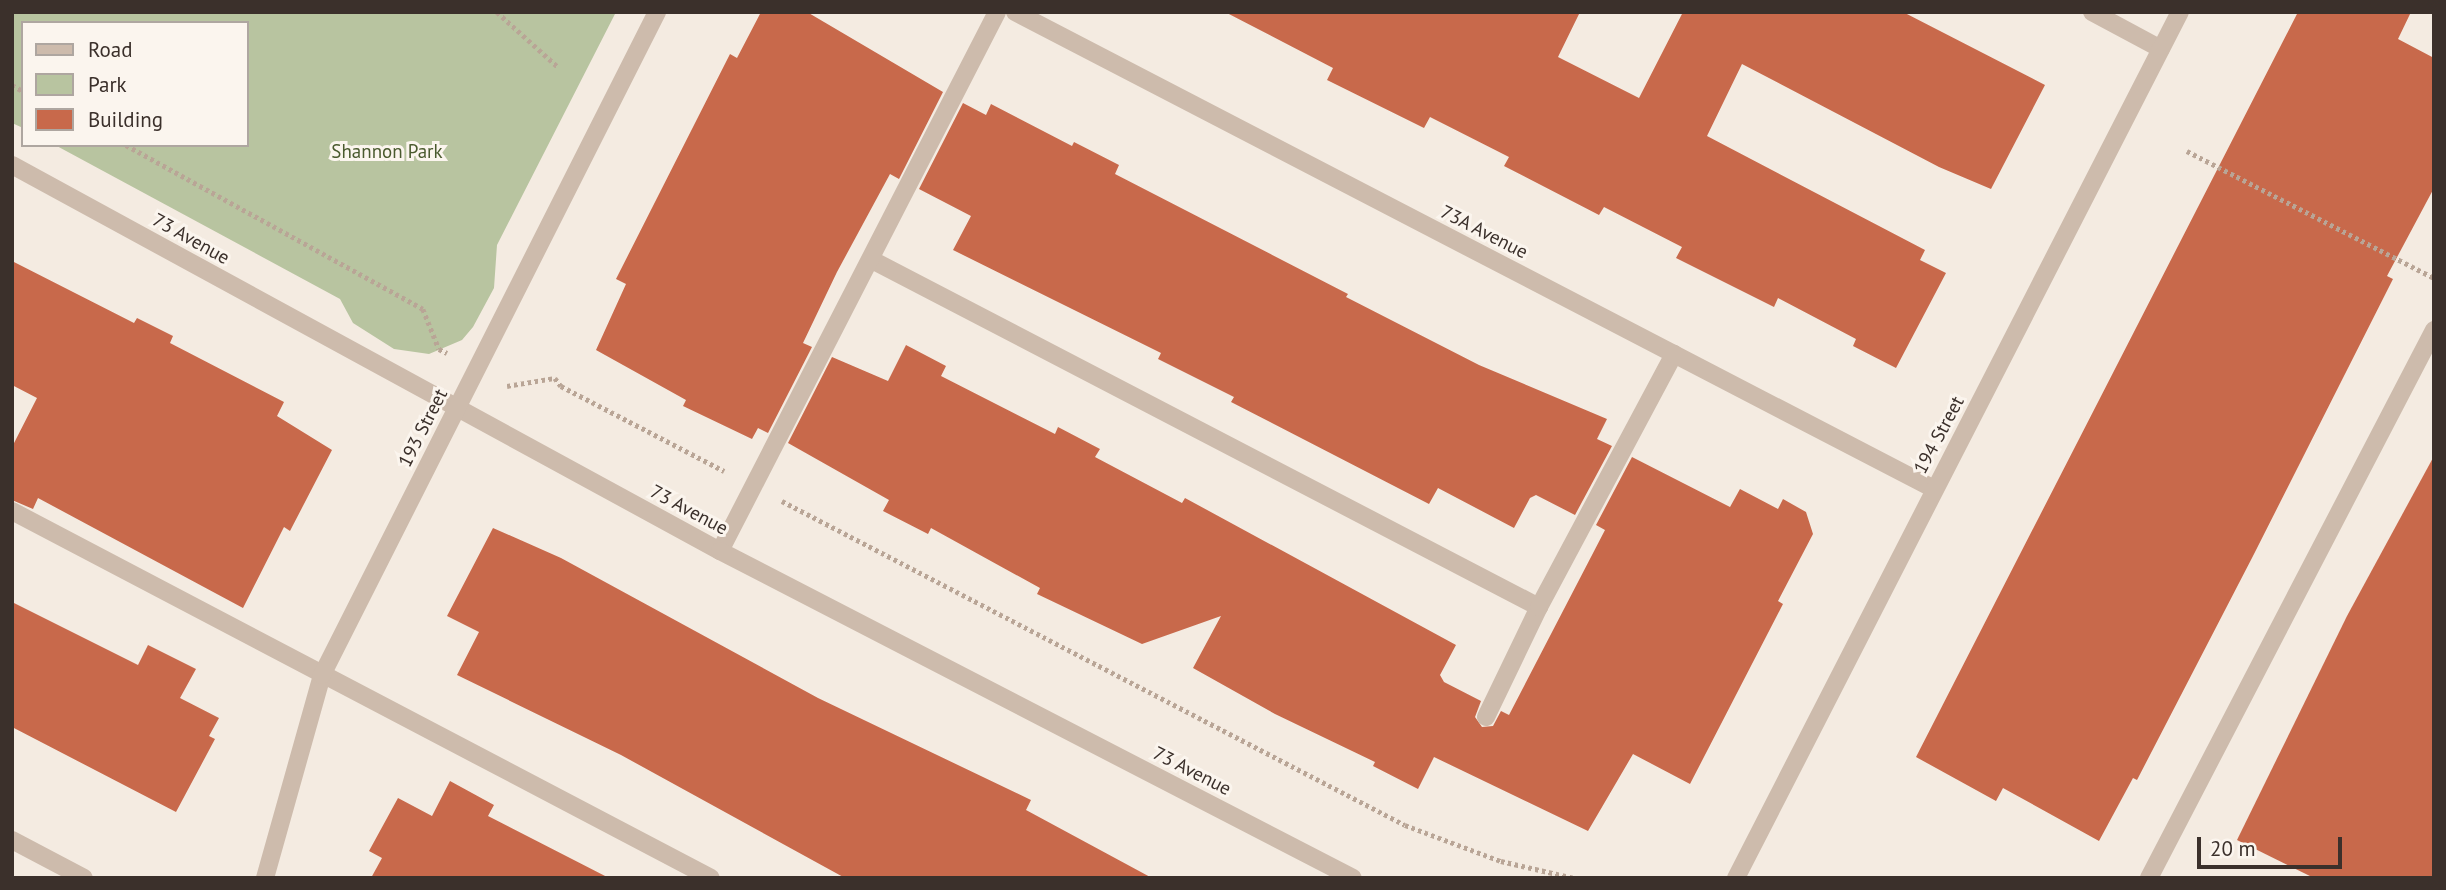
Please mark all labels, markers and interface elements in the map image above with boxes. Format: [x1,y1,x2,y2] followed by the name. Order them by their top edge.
[21,21,248,147] legend
[88,36,132,63] text: Road
[88,71,127,98] text: Park
[88,106,163,133] text: Building
[331,141,443,163] park label: Shannon Park
[1436,200,1532,264] street label: 73A Avenue
[148,208,234,270] street label: 73 Avenue
[394,385,452,471] street label: 193 Street
[1909,392,1969,478] street label: 194 Street
[646,480,732,540] street label: 73 Avenue
[1149,742,1235,800] street label: 73 Avenue
[2201,824,2346,868] scale bar
[2210,835,2256,862] text: 20 m

